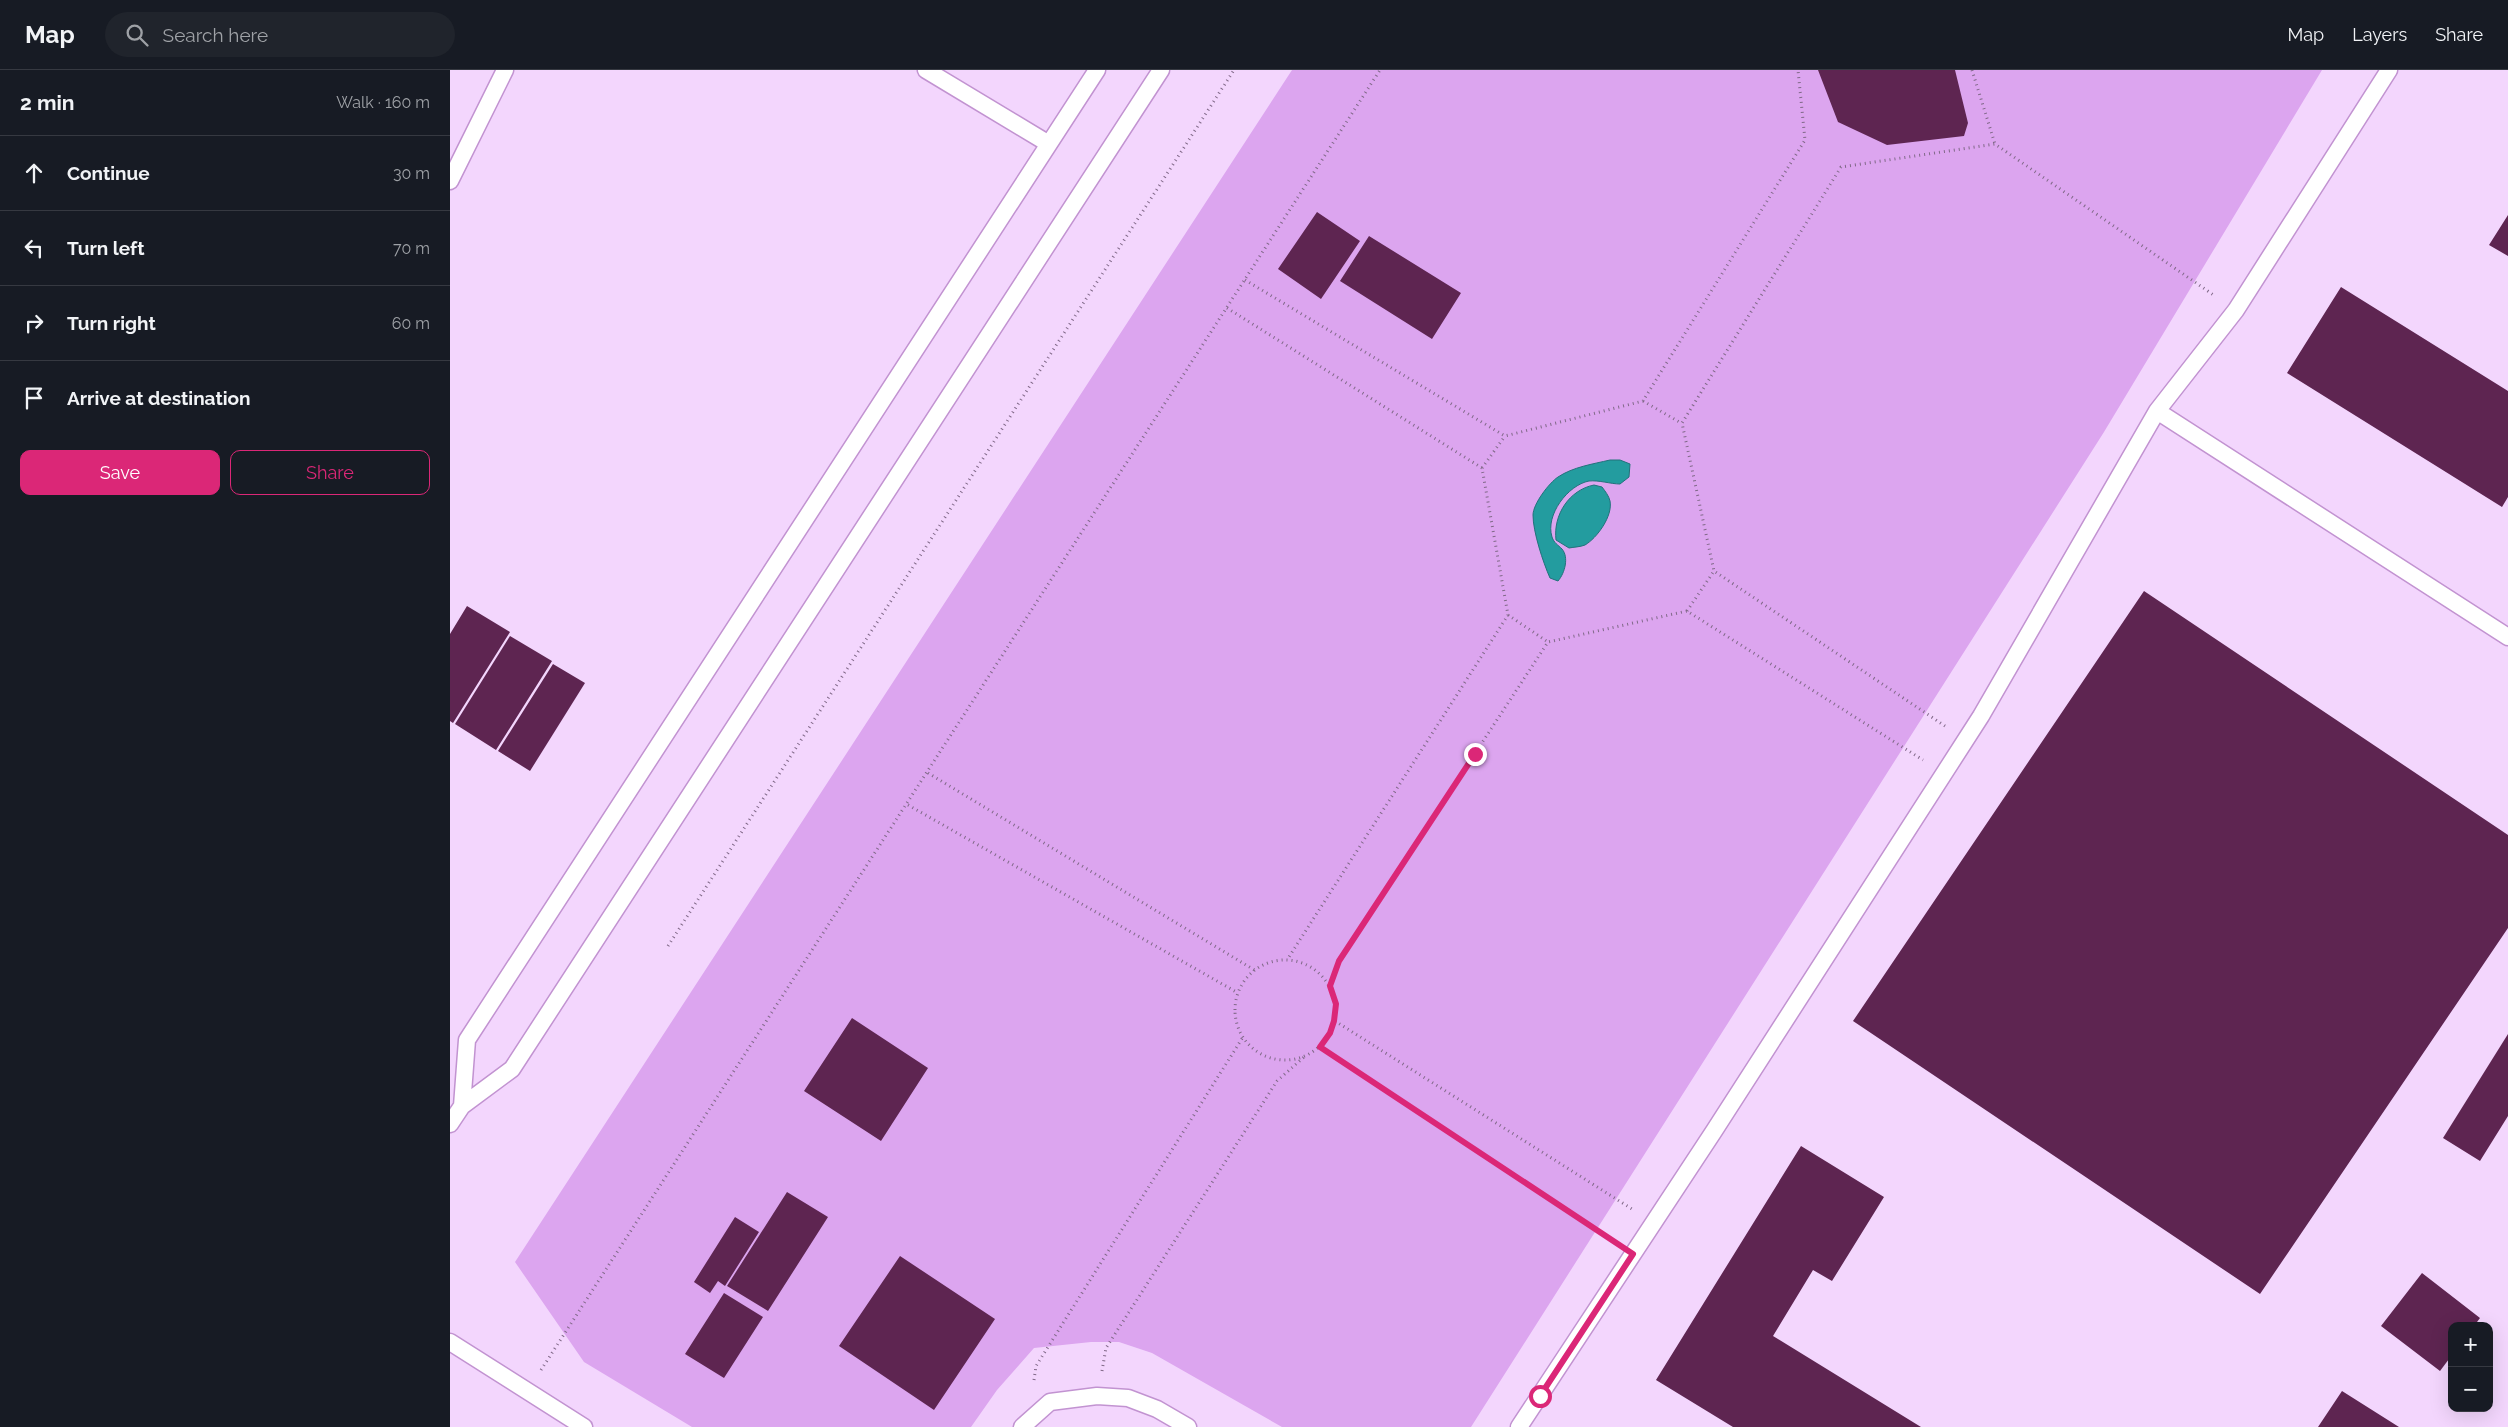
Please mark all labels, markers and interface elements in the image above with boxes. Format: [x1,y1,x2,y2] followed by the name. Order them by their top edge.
[105,12,455,57] search box
[25,20,75,49] text: Map
[123,21,151,49] icon: search
[163,24,268,46] text: Search here
[2288,24,2324,45] text: Map
[2352,24,2407,45] text: Layers
[2435,24,2483,45] text: Share
[20,90,74,115] text: 2 min
[336,93,430,112] text: Walk · 160 m
[20,159,48,187] icon: ahead
[67,162,150,184] text: Continue
[393,164,430,183] text: 30 m
[20,234,48,262] icon: left
[67,237,144,259] text: Turn left
[393,239,430,258] text: 70 m
[20,309,48,337] icon: right
[67,312,156,334] text: Turn right
[392,314,430,333] text: 60 m
[20,384,48,412] icon: arrive
[67,387,251,409] text: Arrive at destination
[20,450,220,495] button: Save
[230,450,430,495] button: Share
[1464,743,1487,766] route end
[2448,1322,2493,1412] map controls
[2448,1322,2493,1367] button: +
[2448,1367,2493,1412] button: −
[1529,1385,1552,1408] route start

